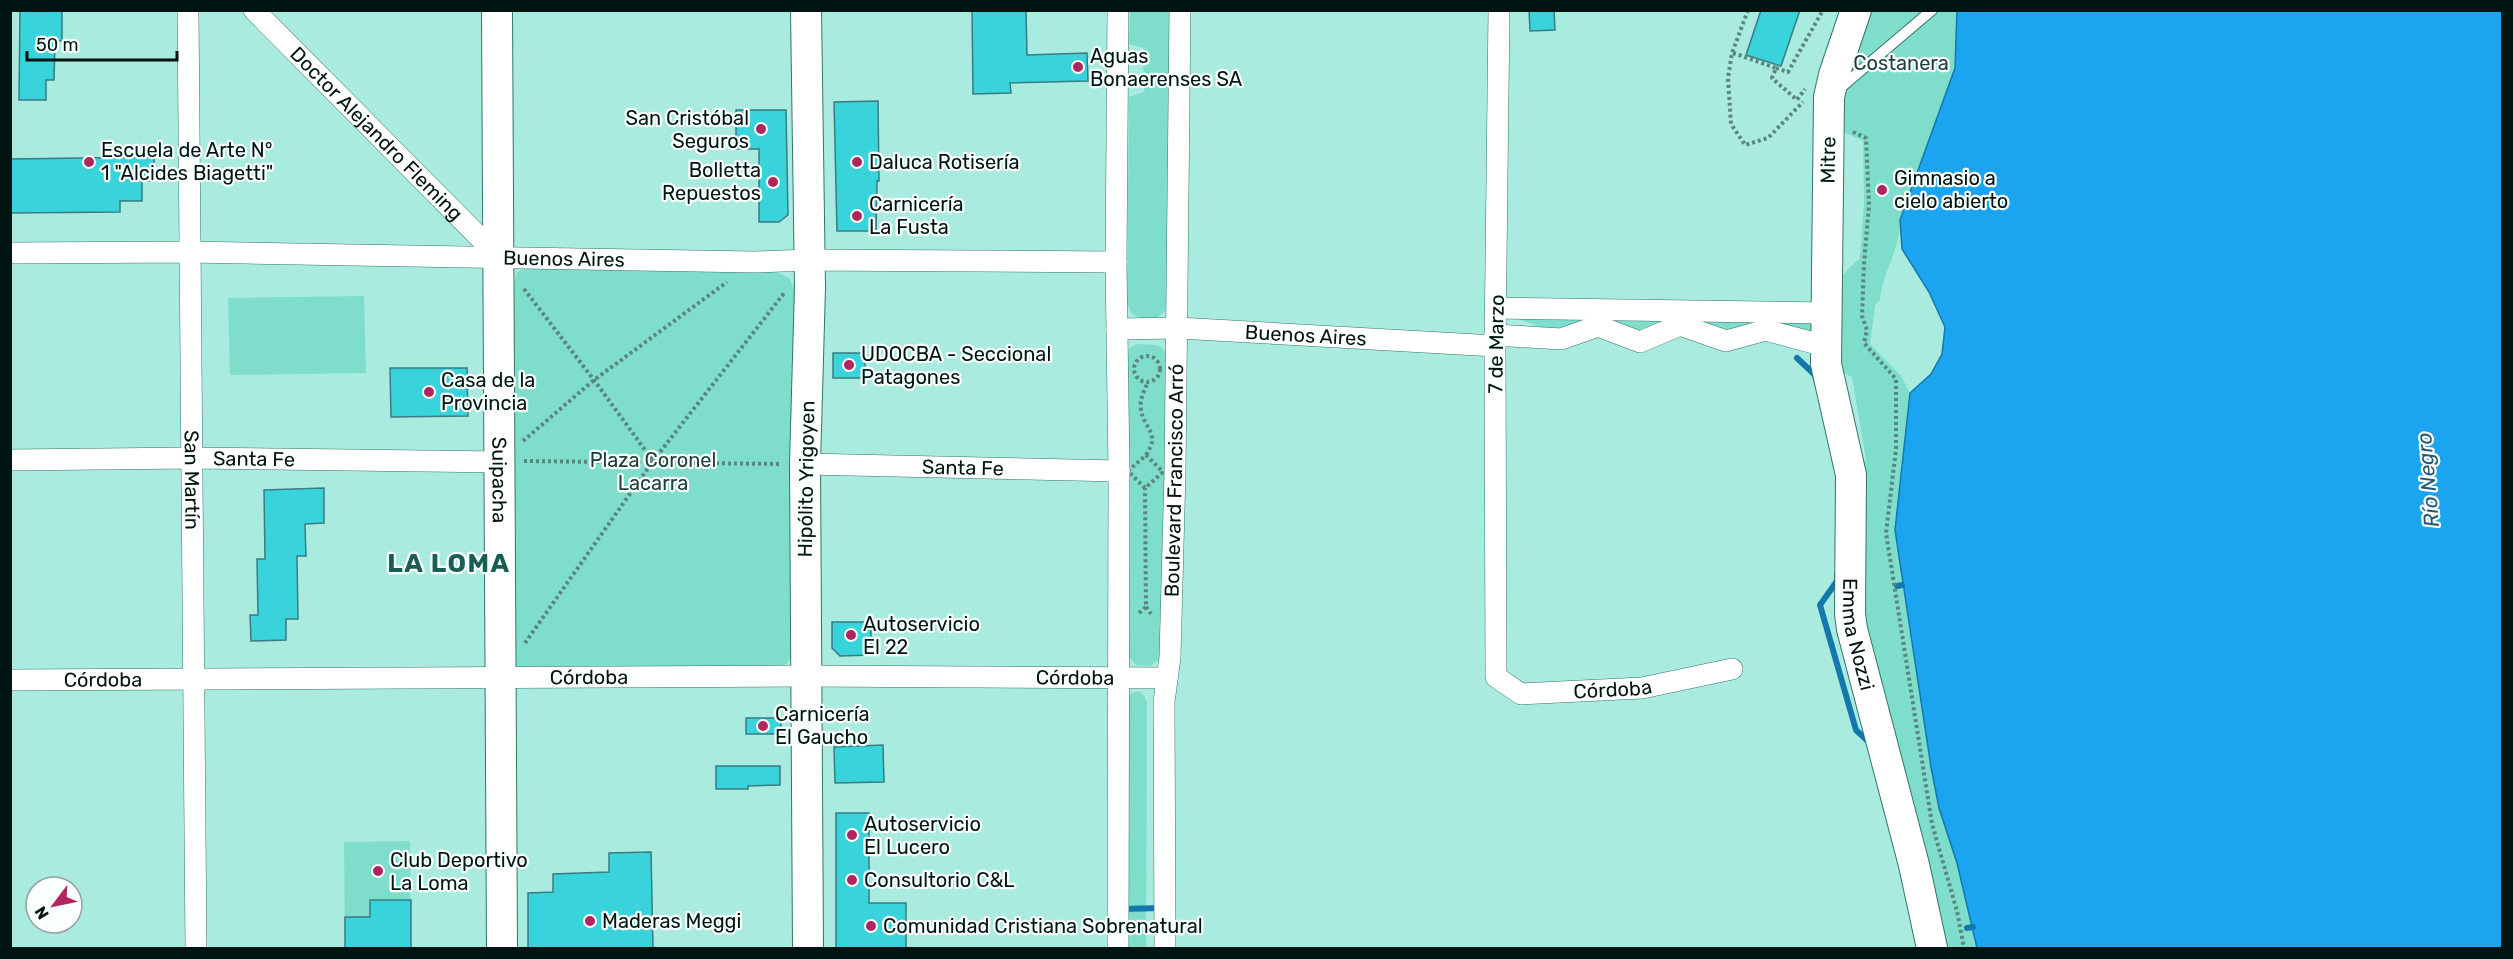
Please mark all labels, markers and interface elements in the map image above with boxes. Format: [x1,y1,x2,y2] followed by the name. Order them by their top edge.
[27,24,177,62] scale bar
[36,34,79,56] text: 50 m
[285,42,468,225] street label: Doctor Alejandro Fleming
[1090,44,1242,91] place label: Aguas Bonaerenses SA
[1853,51,1949,75] park label: Costanera
[1071,60,1085,74] marker: Aguas Bonaerenses SA
[625,106,749,153] place label: San Cristóbal Seguros
[754,122,768,136] marker: San Cristóbal Seguros
[1816,136,1840,184] street label: Mitre
[101,138,273,185] place label: Escuela de Arte N° 1 "Alcides Biagetti"
[869,150,1020,174] place label: Daluca Rotisería
[82,155,96,169] marker: Escuela de Arte N° 1 "Alcides Biagetti"
[850,155,864,169] marker: Daluca Rotisería
[662,158,761,205] place label: Bolletta Repuestos
[1894,166,2008,213] place label: Gimnasio a cielo abierto
[766,175,780,189] marker: Bolletta Repuestos
[1875,183,1889,197] marker: Gimnasio a cielo abierto
[869,192,964,239] place label: Carnicería La Fusta
[850,209,864,223] marker: Carnicería La Fusta
[503,246,625,272] street label: Buenos Aires
[1483,294,1509,394] street label: 7 de Marzo
[1244,320,1367,351] street label: Buenos Aires
[861,342,1051,389] place label: UDOCBA - Seccional Patagones
[842,358,856,372] marker: UDOCBA - Seccional Patagones
[1160,364,1188,597] street label: Boulevard Francisco Arró
[441,368,535,415] place label: Casa de la Provincia
[422,385,436,399] marker: Casa de la Provincia
[793,400,819,558] street label: Hipólito Yrigoyen
[180,430,204,530] street label: San Martín
[2411,432,2444,528] water label: Río Negro
[487,437,512,523] street label: Suipacha
[213,446,295,471] street label: Santa Fe
[590,448,716,495] park label: Plaza Coronel Lacarra
[922,455,1004,480] street label: Santa Fe
[387,548,511,579] district label: LA LOMA
[1837,578,1880,693] street label: Emma Nozzi
[863,612,980,659] place label: Autoservicio El 22
[844,628,858,642] marker: Autoservicio El 22
[550,665,628,689] street label: Córdoba
[1036,665,1114,690] street label: Córdoba
[64,667,142,692] street label: Córdoba
[1573,674,1654,703] street label: Córdoba
[775,702,870,749] place label: Carnicería El Gaucho
[756,719,770,733] marker: Carnicería El Gaucho
[864,812,981,859] place label: Autoservicio El Lucero
[845,828,859,842] marker: Autoservicio El Lucero
[390,848,528,895] place label: Club Deportivo La Loma
[371,864,385,878] marker: Club Deportivo La Loma
[864,868,1015,892] place label: Consultorio C&L
[845,873,859,887] marker: Consultorio C&L
[24,875,84,935] north arrow
[31,903,53,923] text: N
[602,909,741,933] place label: Maderas Meggi
[583,914,597,928] marker: Maderas Meggi
[883,914,1203,938] place label: Comunidad Cristiana Sobrenatural
[864,919,878,933] marker: Comunidad Cristiana Sobrenatural

